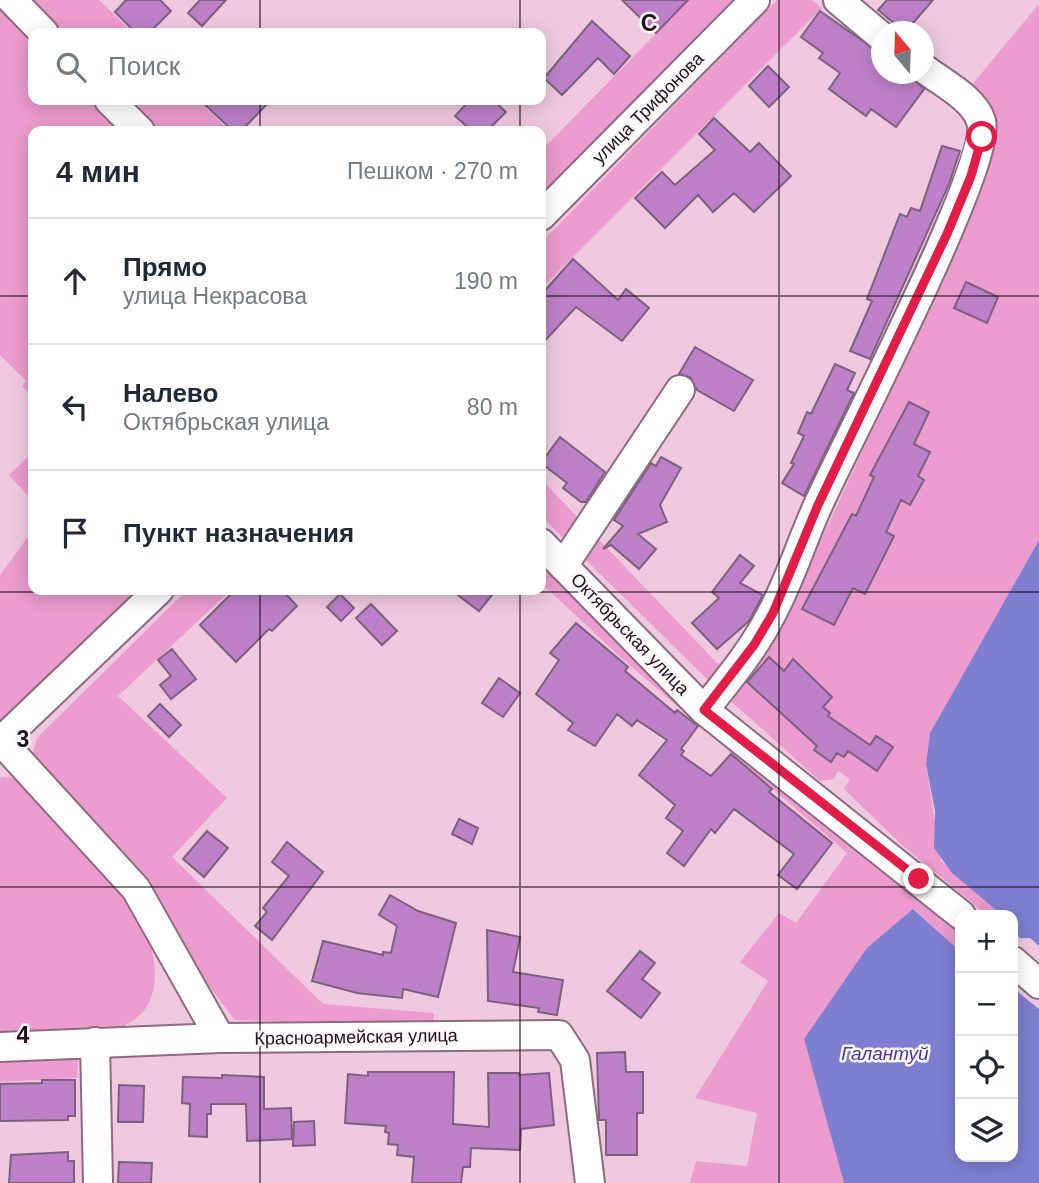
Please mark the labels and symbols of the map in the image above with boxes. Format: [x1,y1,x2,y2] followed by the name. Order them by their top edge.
[641,10,657,36] text: C
[871,21,934,84] north arrow
[588,48,708,168] street label: улица Трифонова
[966,121,997,152] route start
[567,569,694,700] street label: Октябрьская улица
[17,726,29,752] text: 3
[903,863,934,894] route end
[17,1022,30,1048] text: 4
[254,1025,459,1049] street label: Красноармейская улица
[841,1043,929,1064] water label: Галантуй

